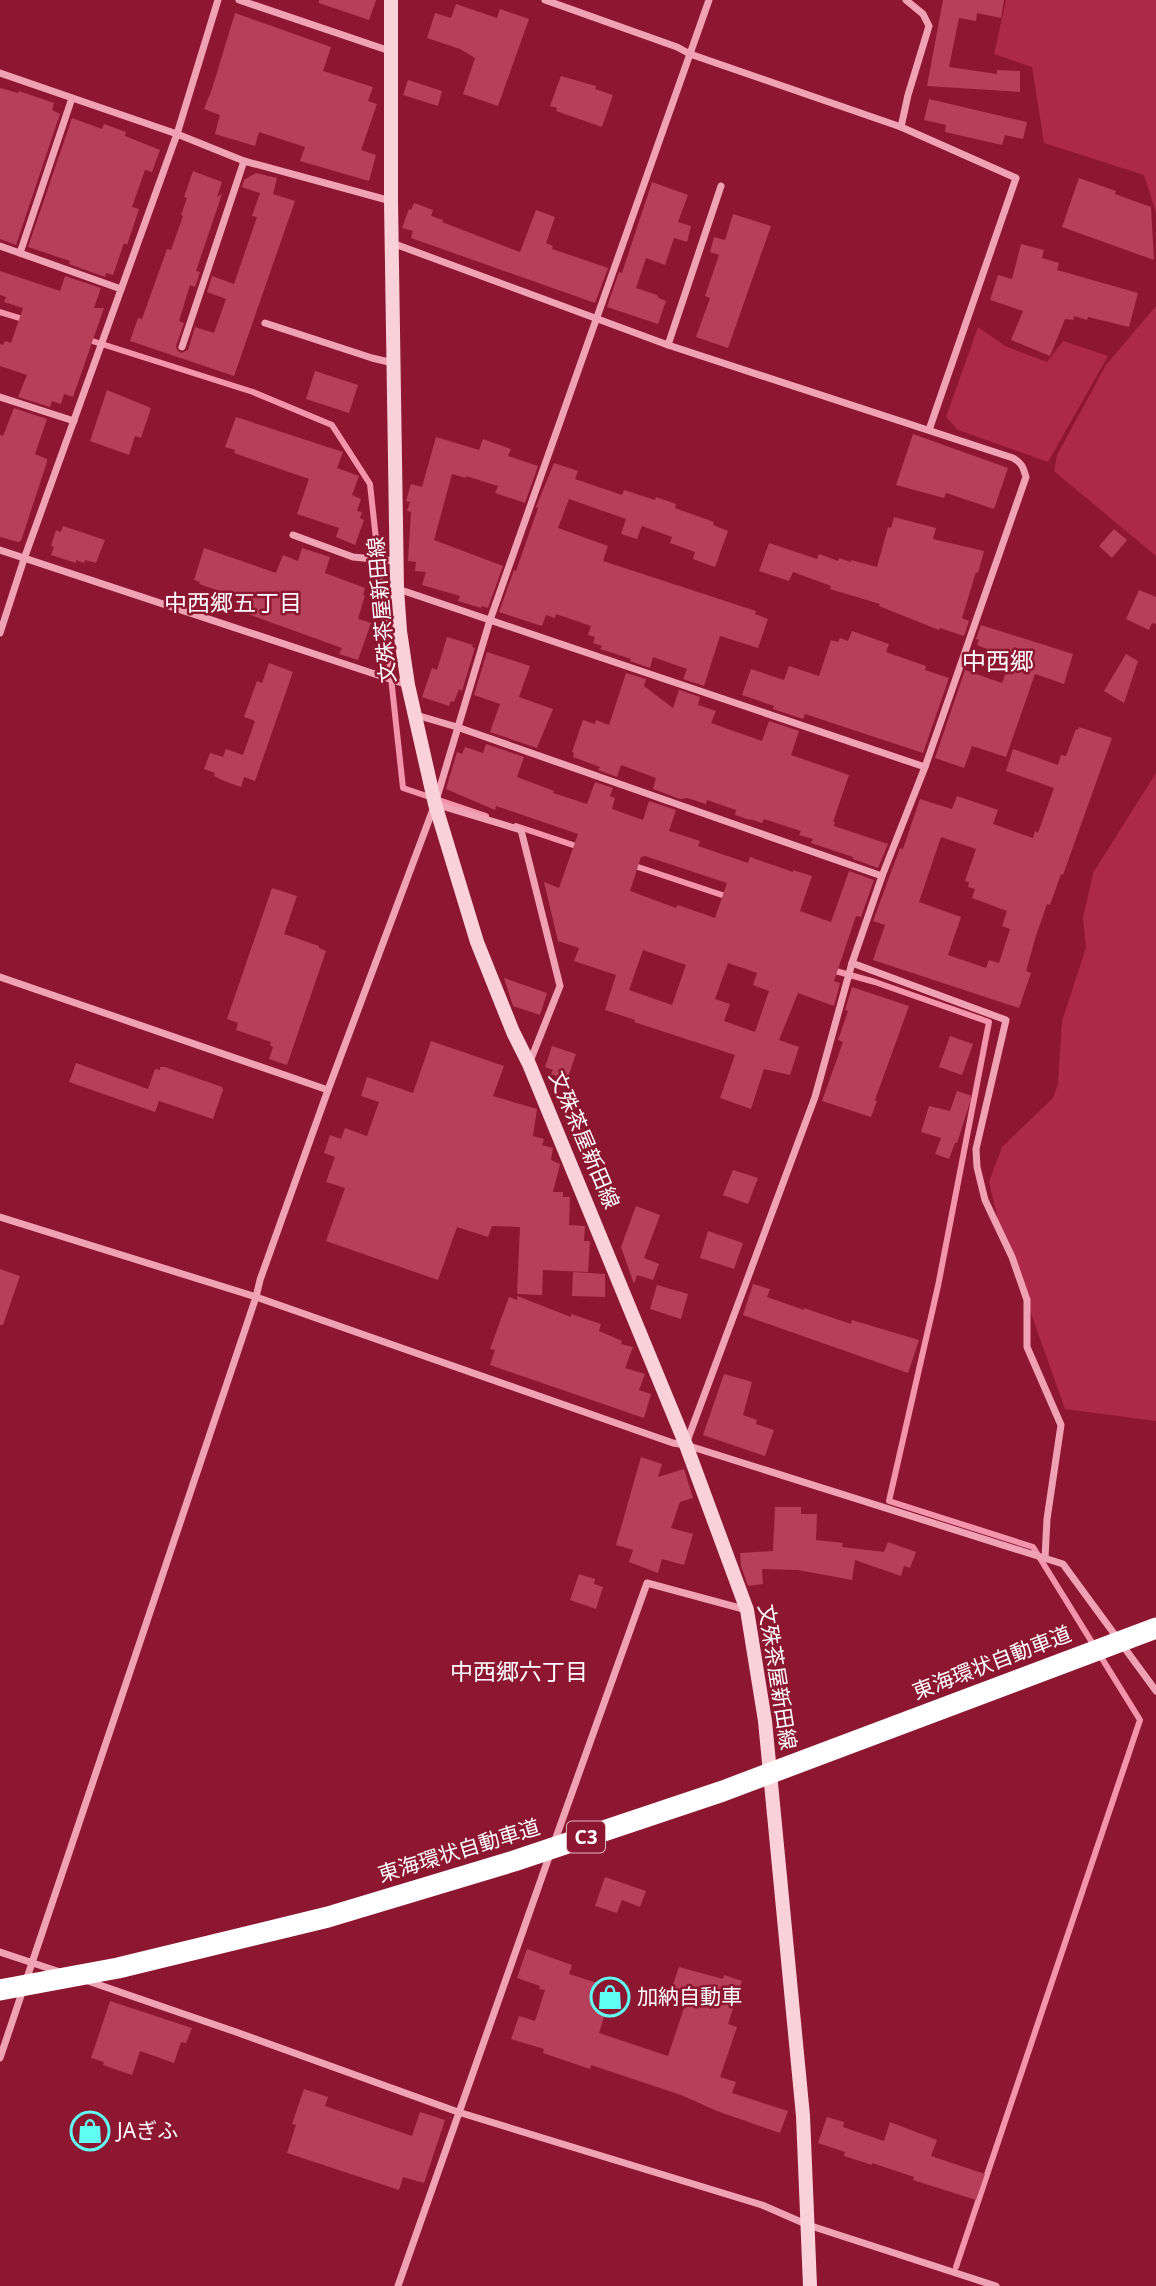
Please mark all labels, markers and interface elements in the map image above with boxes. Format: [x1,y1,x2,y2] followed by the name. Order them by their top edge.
[361,536,401,685] street label: 文殊茶屋新田線
[164,586,302,618] district label: 中西郷五丁目
[962,644,1034,677] district label: 中西郷
[543,1066,627,1213] street label: 文殊茶屋新田線
[753,1602,803,1752] street label: 文殊茶屋新田線
[908,1619,1075,1705] street label: 東海環状自動車道
[450,1655,588,1687] district label: 中西郷六丁目
[374,1812,543,1888] street label: 東海環状自動車道
[567,1822,605,1853] road number: C3
[589,1976,631,2018] shop icon: 加納自動車
[637,1982,742,2010] place label: 加納自動車
[69,2110,111,2152] shop icon: JAぎふ
[115,2116,178,2144] place label: JAぎふ

